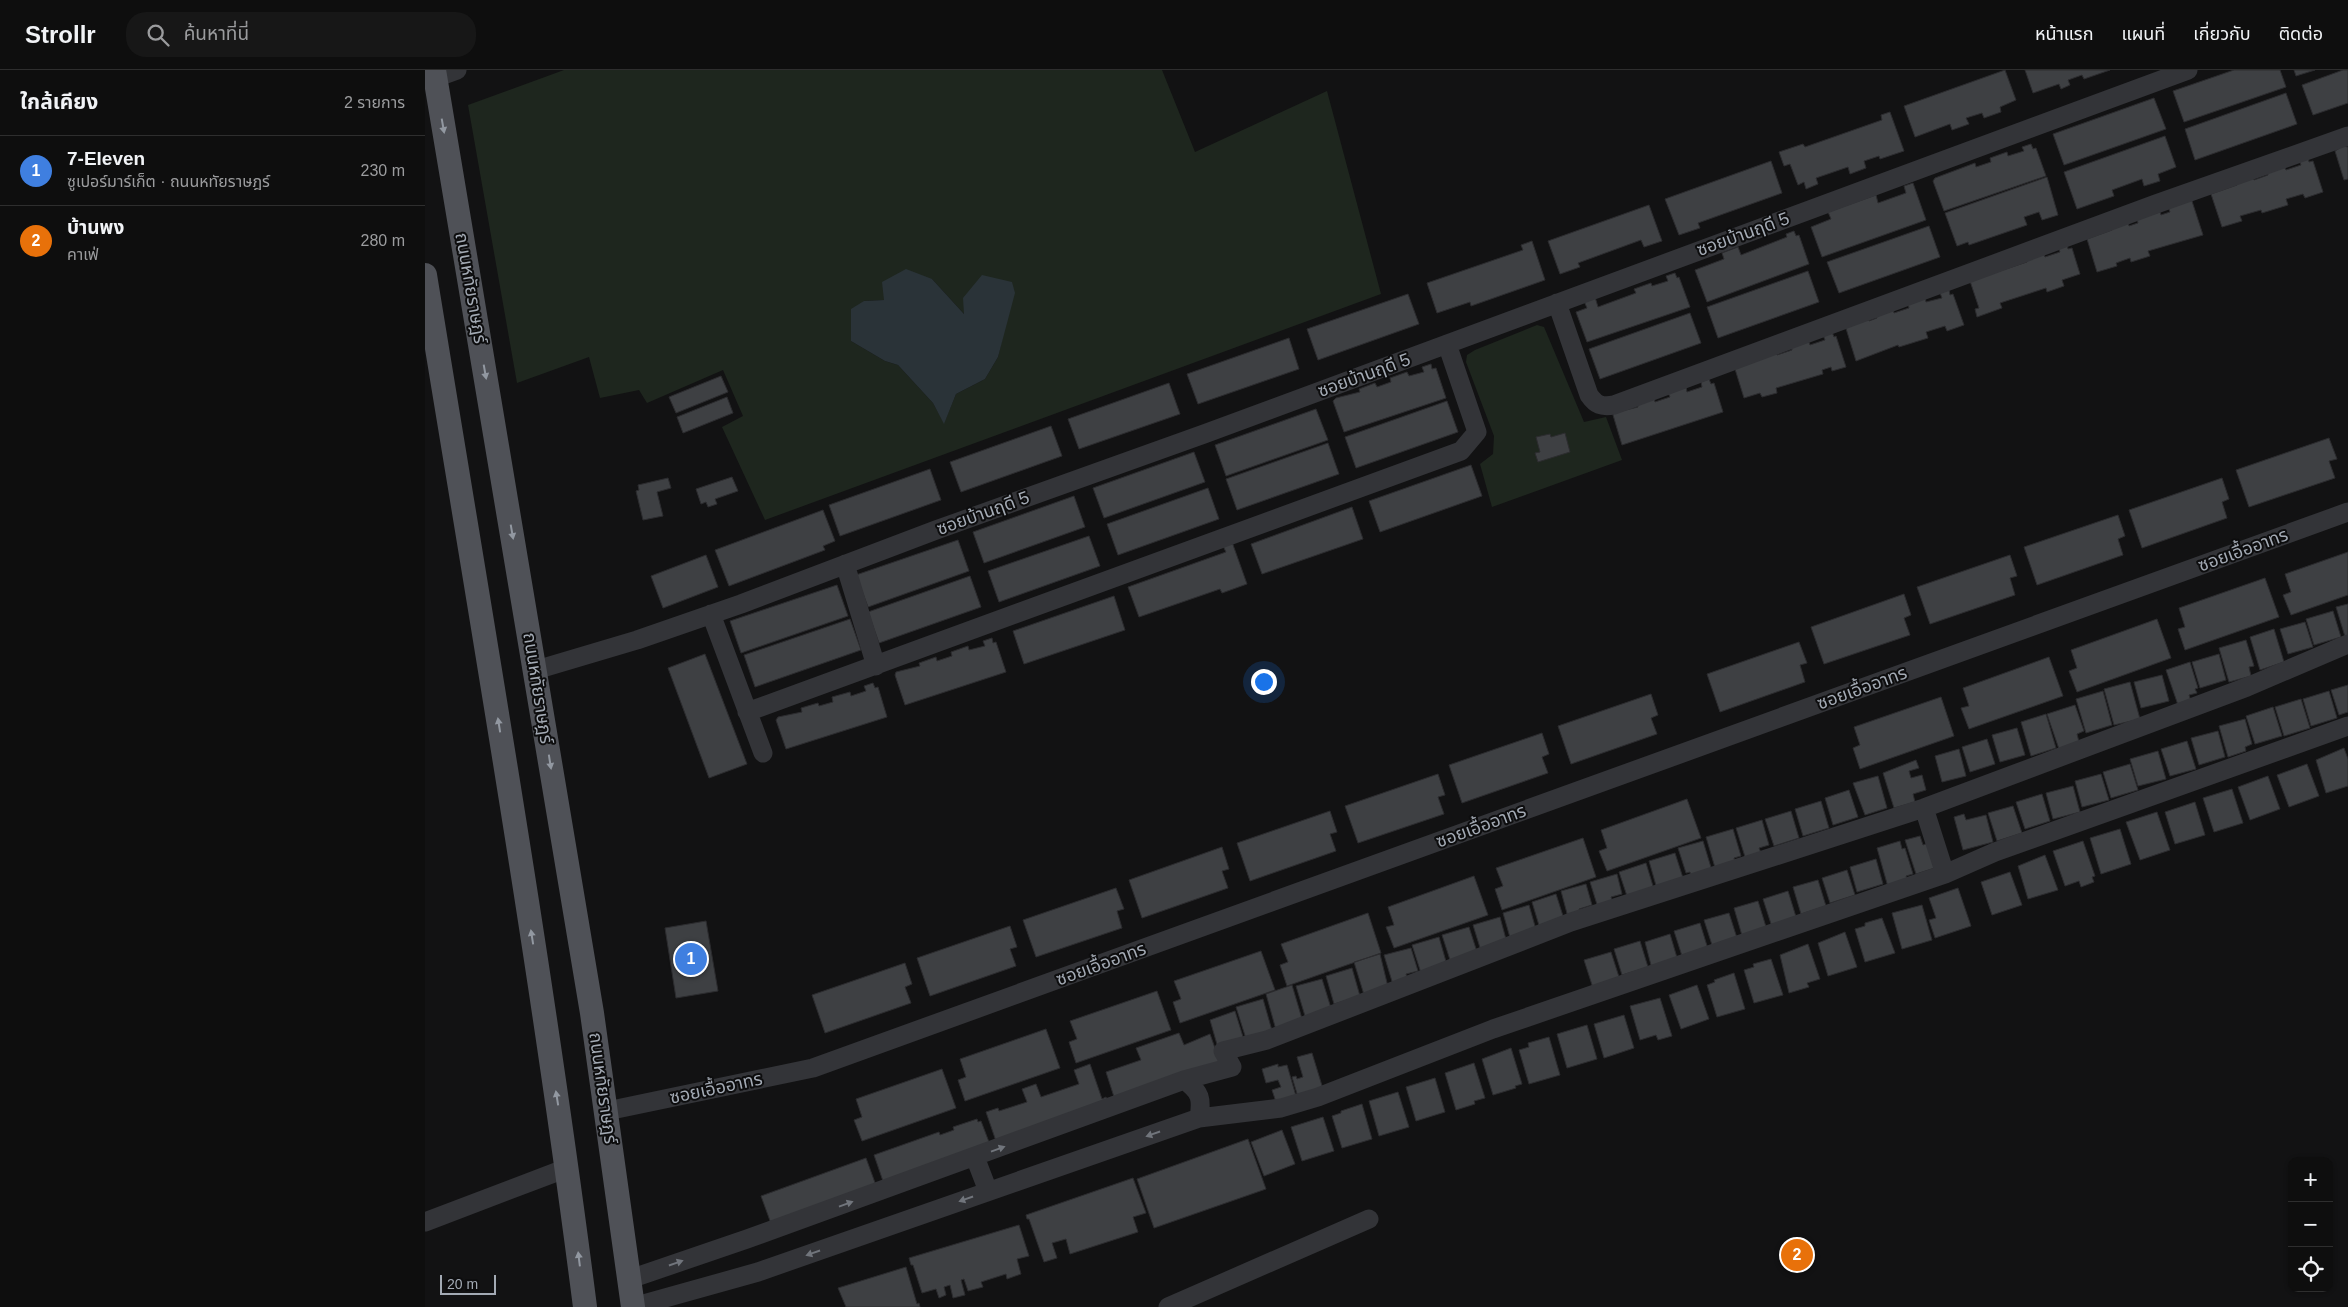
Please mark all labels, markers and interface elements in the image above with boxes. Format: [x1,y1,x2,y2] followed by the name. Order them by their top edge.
[126,12,476,57] search box
[25,21,96,48] text: Strollr
[144,21,172,49] icon: search
[184,23,249,44] text: ค้นหาที่นี่
[2035,24,2093,44] text: หน้าแรก
[2121,24,2165,44] text: แผนที่
[2193,24,2251,44] text: เกี่ยวกับ
[2279,24,2323,44] text: ติดต่อ
[20,90,98,113] text: ใกล้เคียง
[344,94,405,111] text: 2 รายการ
[440,118,448,134] one-way arrow
[67,148,145,169] text: 7-Eleven
[32,162,40,179] text: 1
[361,162,405,179] text: 230 m
[67,173,270,190] text: ซูเปอร์มาร์เก็ต · ถนนหทัยราษฎร์
[1694,208,1792,260] street label: ซอยบ้านฤดี 5
[67,217,124,238] text: บ้านพง
[451,231,491,346] street label: ถนนหทัยราษฎร์
[32,232,40,249] text: 2
[361,232,405,249] text: 280 m
[67,246,99,263] text: คาเฟ่
[1315,349,1413,401] street label: ซอยบ้านฤดี 5
[482,365,490,381] one-way arrow
[934,487,1032,539] street label: ซอยบ้านฤดี 5
[2194,522,2291,576] street label: ซอยเอื้ออาทร
[509,525,517,541] one-way arrow
[519,631,557,746] street label: ถนนหทัยราษฎร์
[1813,660,1910,714] street label: ซอยเอื้ออาทร
[1251,669,1277,695] your location
[495,716,503,732] one-way arrow
[547,754,555,770] one-way arrow
[1432,798,1529,852] street label: ซอยเอื้ออาทร
[528,929,536,945] one-way arrow
[1052,936,1149,990] street label: ซอยเอื้ออาทร
[675,940,707,978] pin: 1
[585,1031,621,1146] street label: ถนนหทัยราษฎร์
[667,1065,764,1108] street label: ซอยเอื้ออาทร
[553,1089,561,1105] one-way arrow
[1145,1130,1160,1138] one-way arrow
[991,1144,1006,1152] one-way arrow
[2288,1157,2333,1292] map controls
[2288,1157,2333,1202] button: +
[958,1195,973,1203] one-way arrow
[838,1199,853,1207] one-way arrow
[2288,1202,2333,1247] button: −
[1781,1236,1813,1274] pin: 2
[2288,1247,2333,1292] button: locate
[805,1249,820,1257] one-way arrow
[575,1250,583,1266] one-way arrow
[668,1259,683,1266] one-way arrow
[440,1272,496,1295] scale bar
[447,1276,478,1292] text: 20 m

